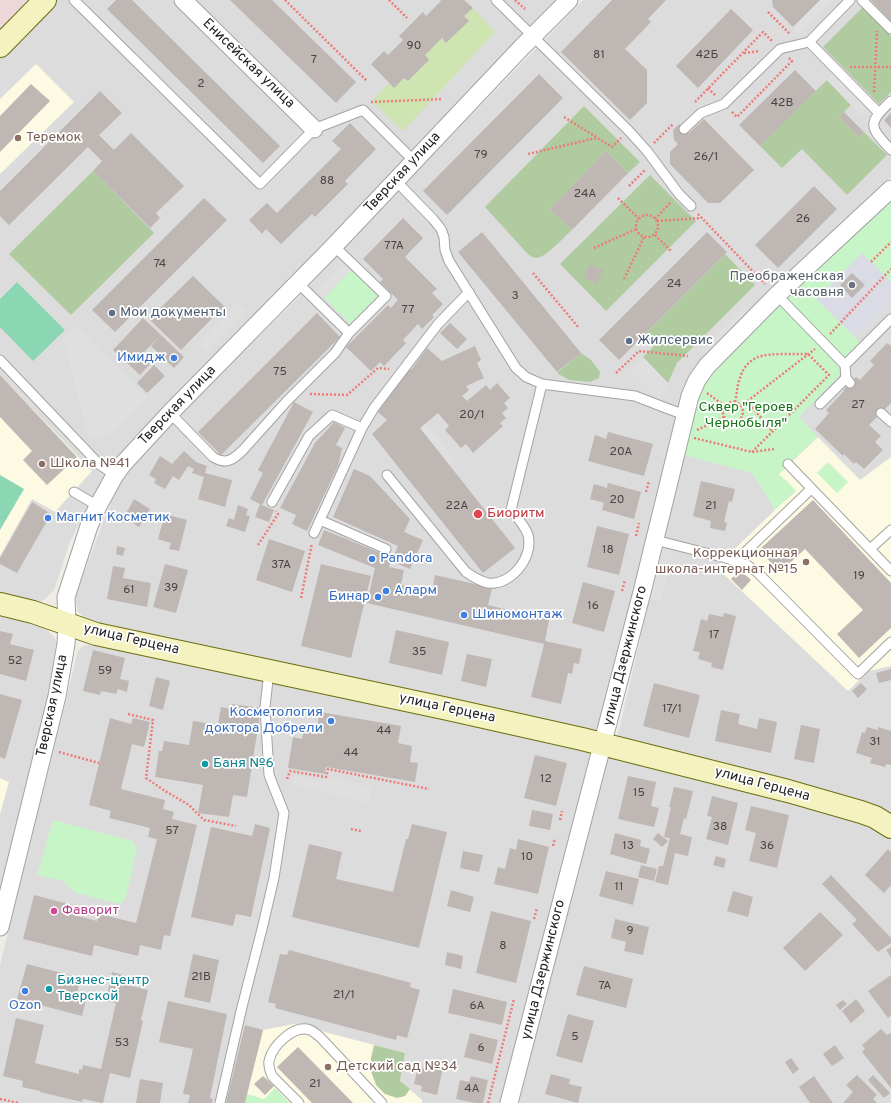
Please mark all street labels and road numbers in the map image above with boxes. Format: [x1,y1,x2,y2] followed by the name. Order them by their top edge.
[198,16,298,112] street label: Енисейская улица
[361,129,445,217] street label: Тверская улица
[136,363,220,449] street label: Тверская улица
[600,584,652,728] street label: улица Дзержинского
[81,621,181,659] street label: улица Герцена
[34,653,72,759] street label: Тверская улица
[397,691,497,727] street label: улица Герцена
[713,764,811,806] street label: улица Герцена
[518,898,570,1042] street label: улица Дзержинского

